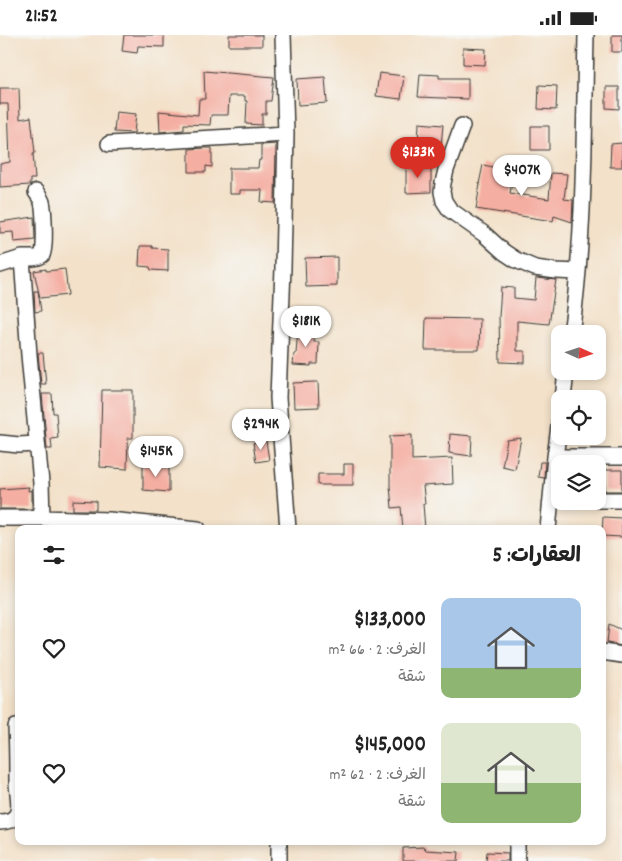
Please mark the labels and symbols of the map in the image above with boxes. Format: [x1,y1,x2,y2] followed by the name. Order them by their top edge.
[383,137,453,179] pin: $133K
[487,155,557,197] pin: $407K
[271,305,341,348] pin: $181K
[551,325,606,380] north arrow
[226,409,296,451] pin: $294K
[121,435,191,478] pin: $145K

